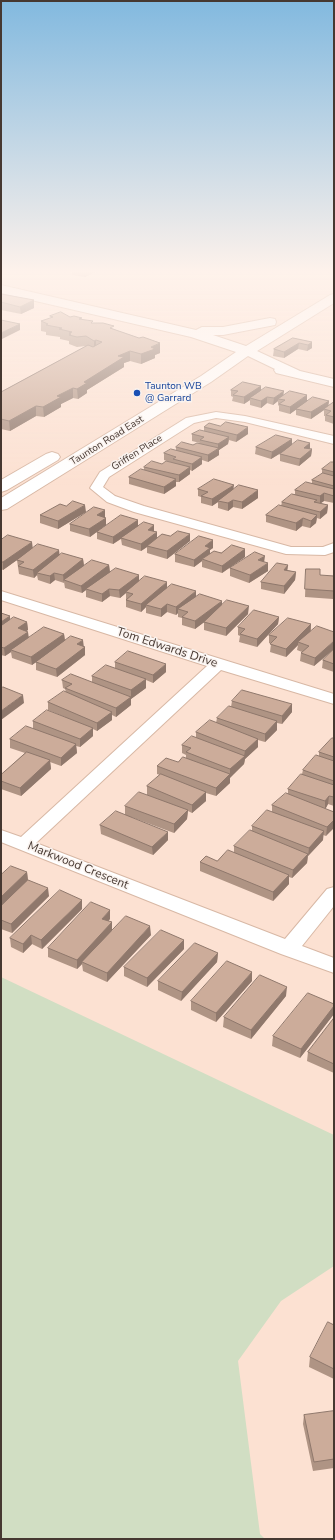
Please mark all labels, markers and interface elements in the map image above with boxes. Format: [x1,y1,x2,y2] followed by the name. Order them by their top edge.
[145,381,202,404] place label: Taunton WB @ Garrard
[132,388,142,398] marker: Taunton WB @ Garrard
[68,414,146,468] street label: Taunton Road East
[109,433,165,473] street label: Griffen Place
[115,625,219,671] street label: Tom Edwards Drive
[25,839,131,893] street label: Markwood Crescent

